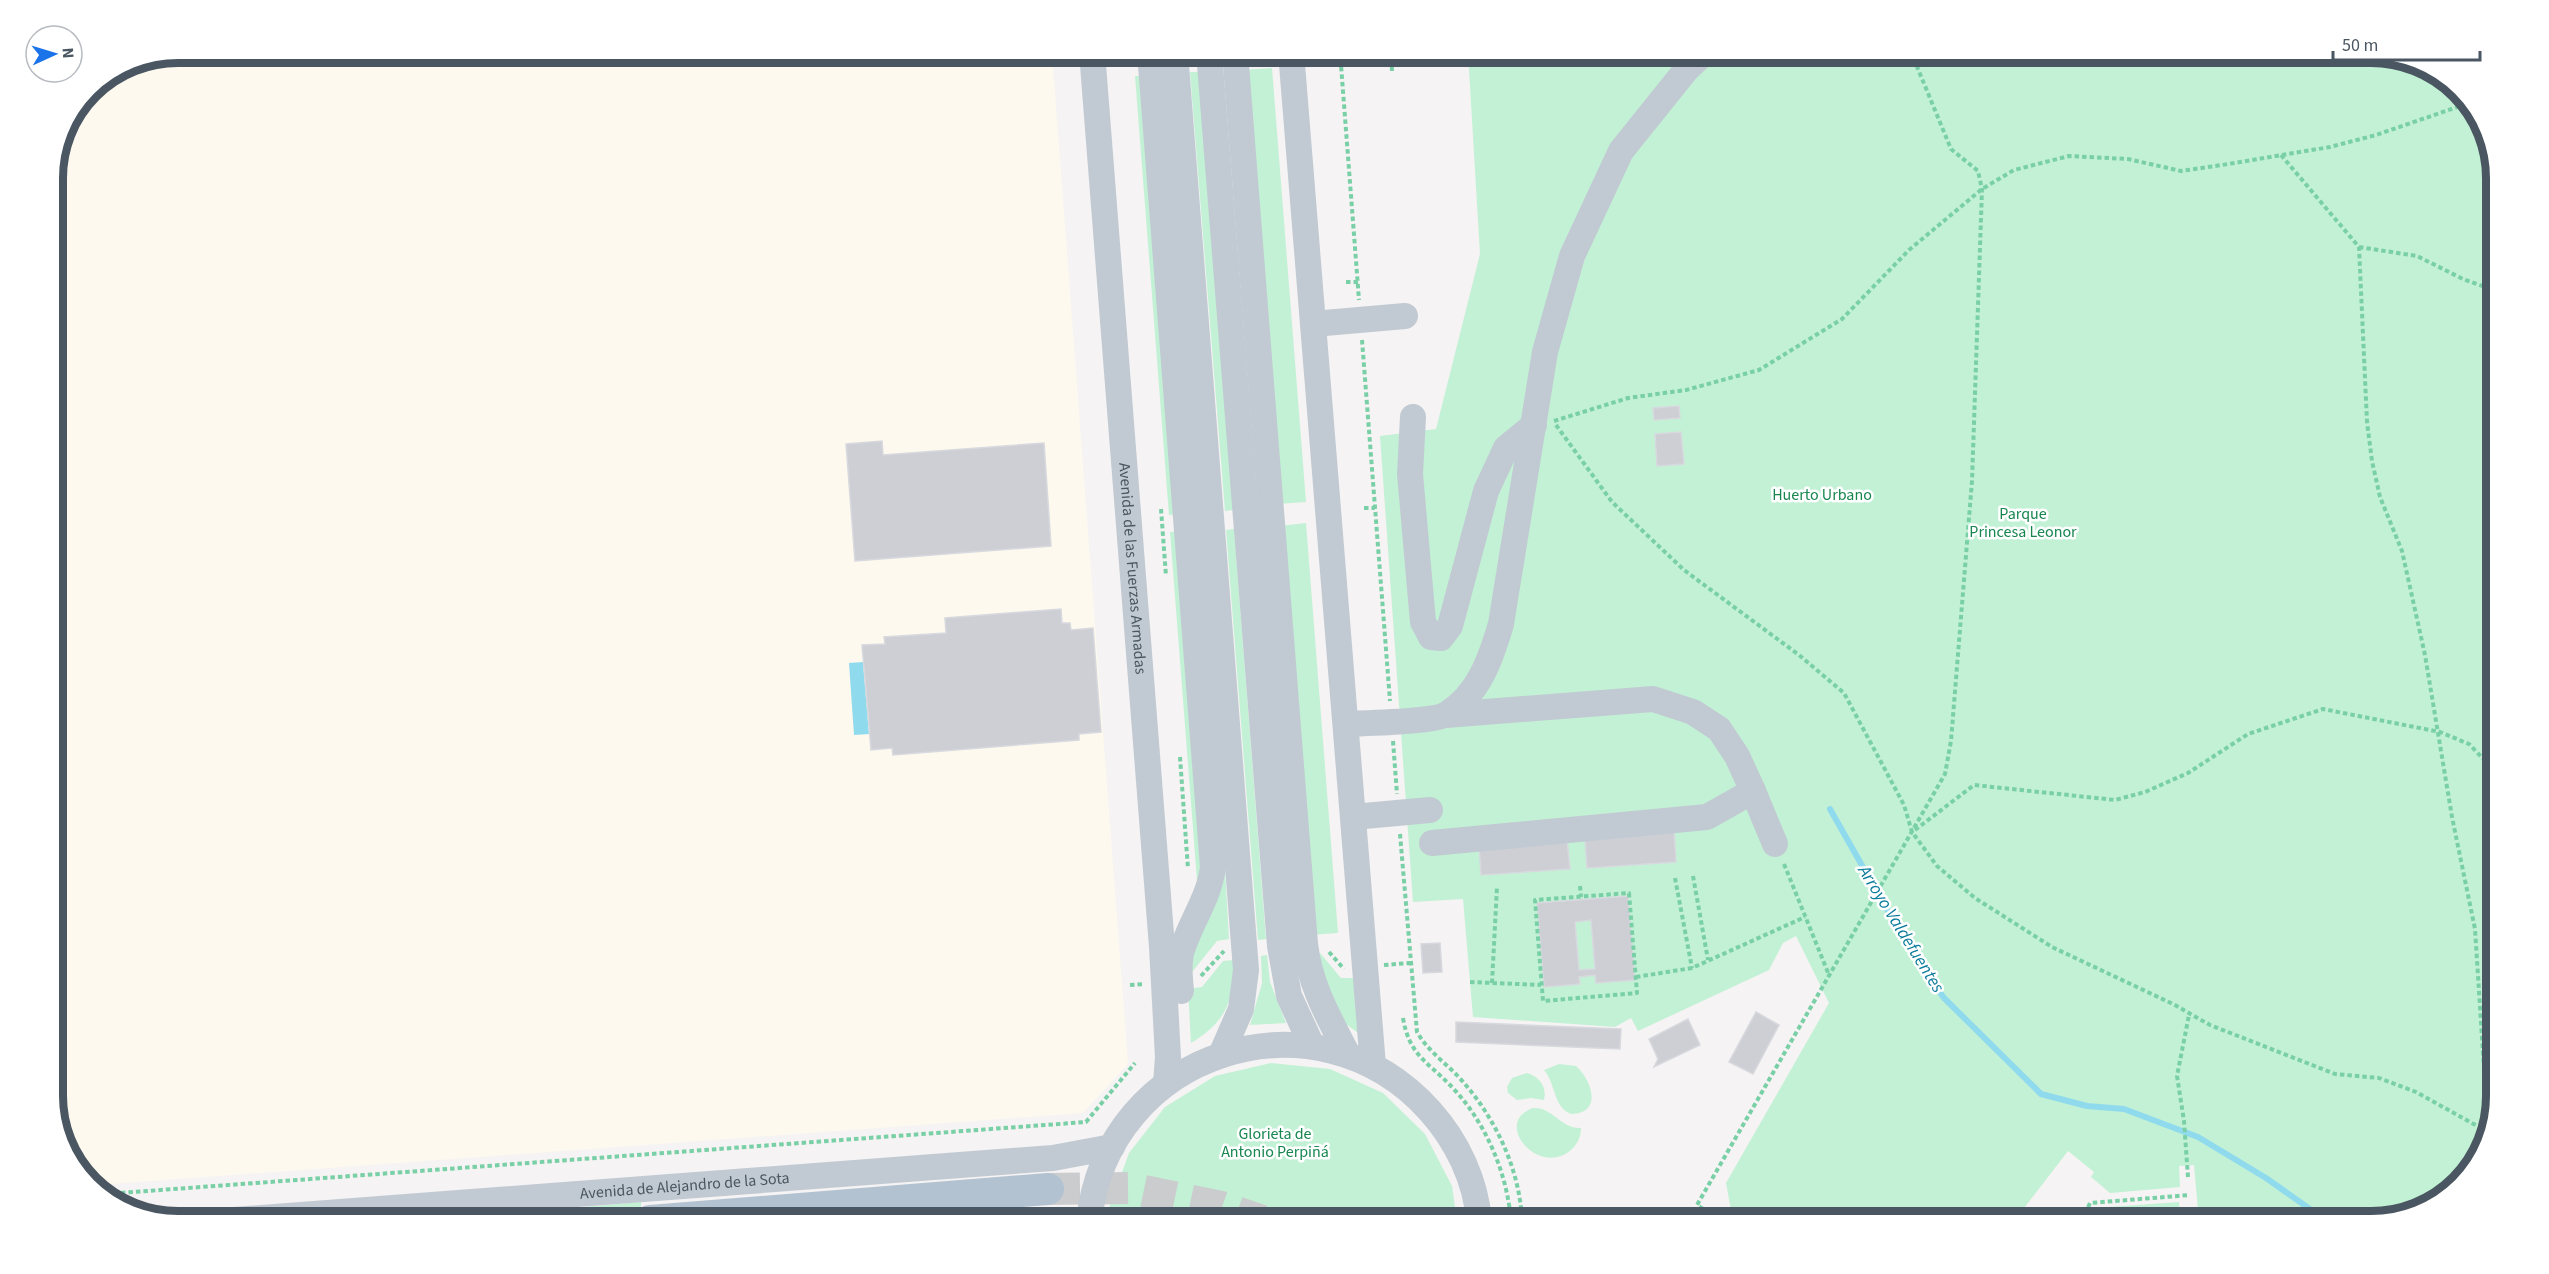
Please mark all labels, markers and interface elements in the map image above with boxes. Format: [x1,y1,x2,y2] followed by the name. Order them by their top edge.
[24,24,84,84] north arrow
[2333,24,2480,62] scale bar
[2342,33,2378,58] text: 50 m
[57,47,79,59] text: N
[1113,462,1152,675] street label: Avenida de las Fuerzas Armadas
[1772,484,1872,506] park label: Huerto Urbano
[1969,503,2077,543] park label: Parque Princesa Leonor
[1851,860,1950,998] water label: Arroyo Valdefuentes
[1221,1123,1329,1163] park label: Glorieta de Antonio Perpiñá
[579,1167,790,1205] street label: Avenida de Alejandro de la Sota

